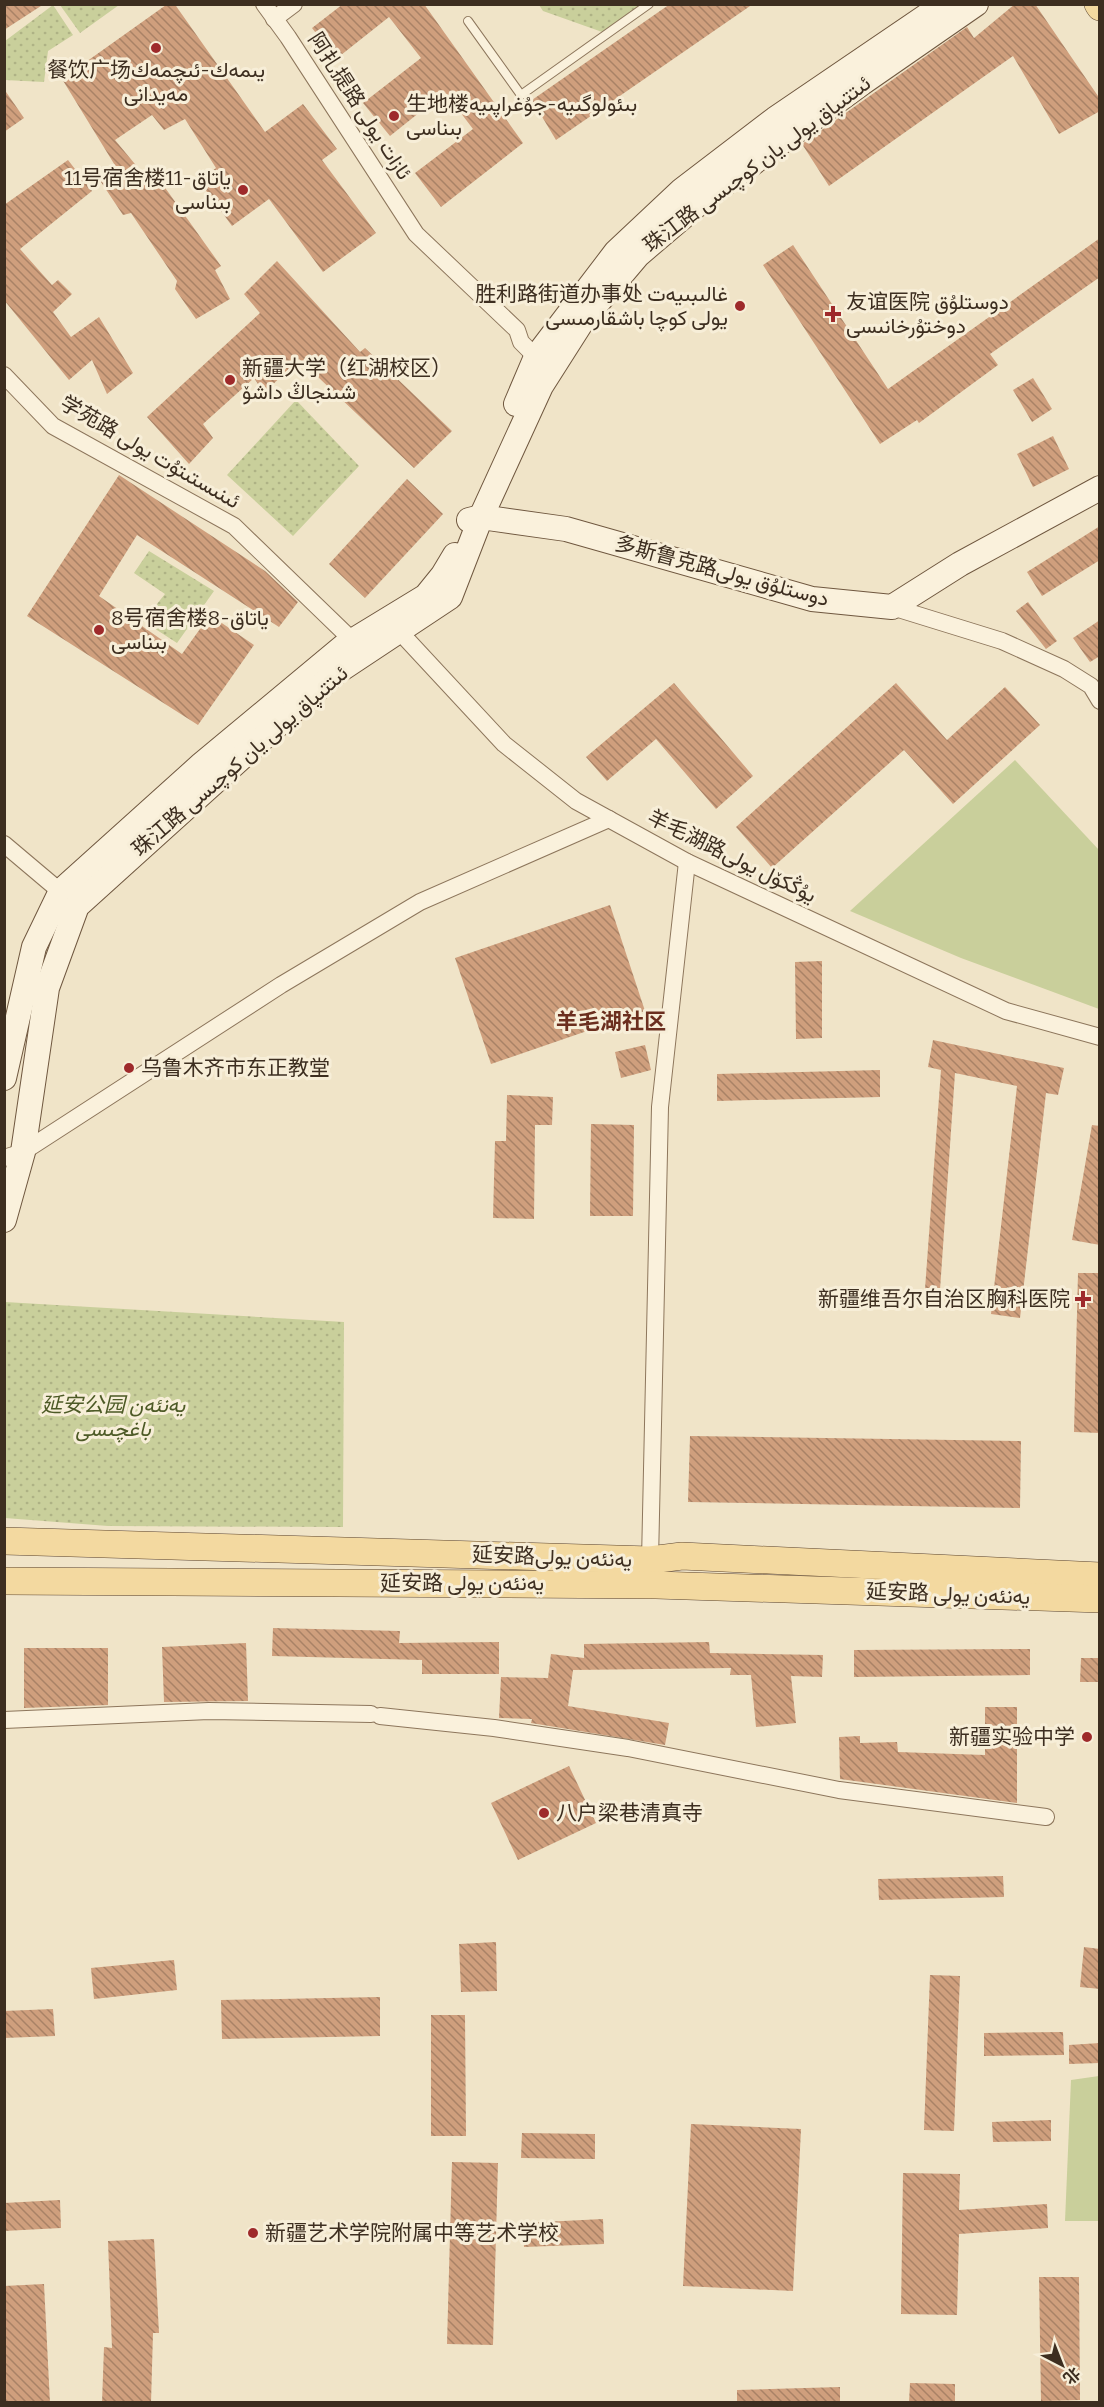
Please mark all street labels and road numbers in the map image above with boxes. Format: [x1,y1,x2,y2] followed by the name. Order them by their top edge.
[303,28,417,184] street label: 阿扎提路 ئازات يولى
[638,70,876,259] street label: 珠江路 ئىتتىپاق يولى يان كوچىسى
[55,390,245,514] street label: 学苑路 ئىنىستىتۇت يولى
[612,530,832,612] street label: 多斯鲁克路دوستلۇق يولى
[127,660,354,863] street label: 珠江路 ئىتتىپاق يولى يان كوچىسى
[643,804,821,908] street label: 羊毛湖路يۇڭكۆل يولى
[472,1541,632,1573] street label: 延安路يەنئەن يولى
[380,1570,544,1596] street label: 延安路 يەنئەن يولى
[866,1578,1030,1610] street label: 延安路 يەنئەن يولى

